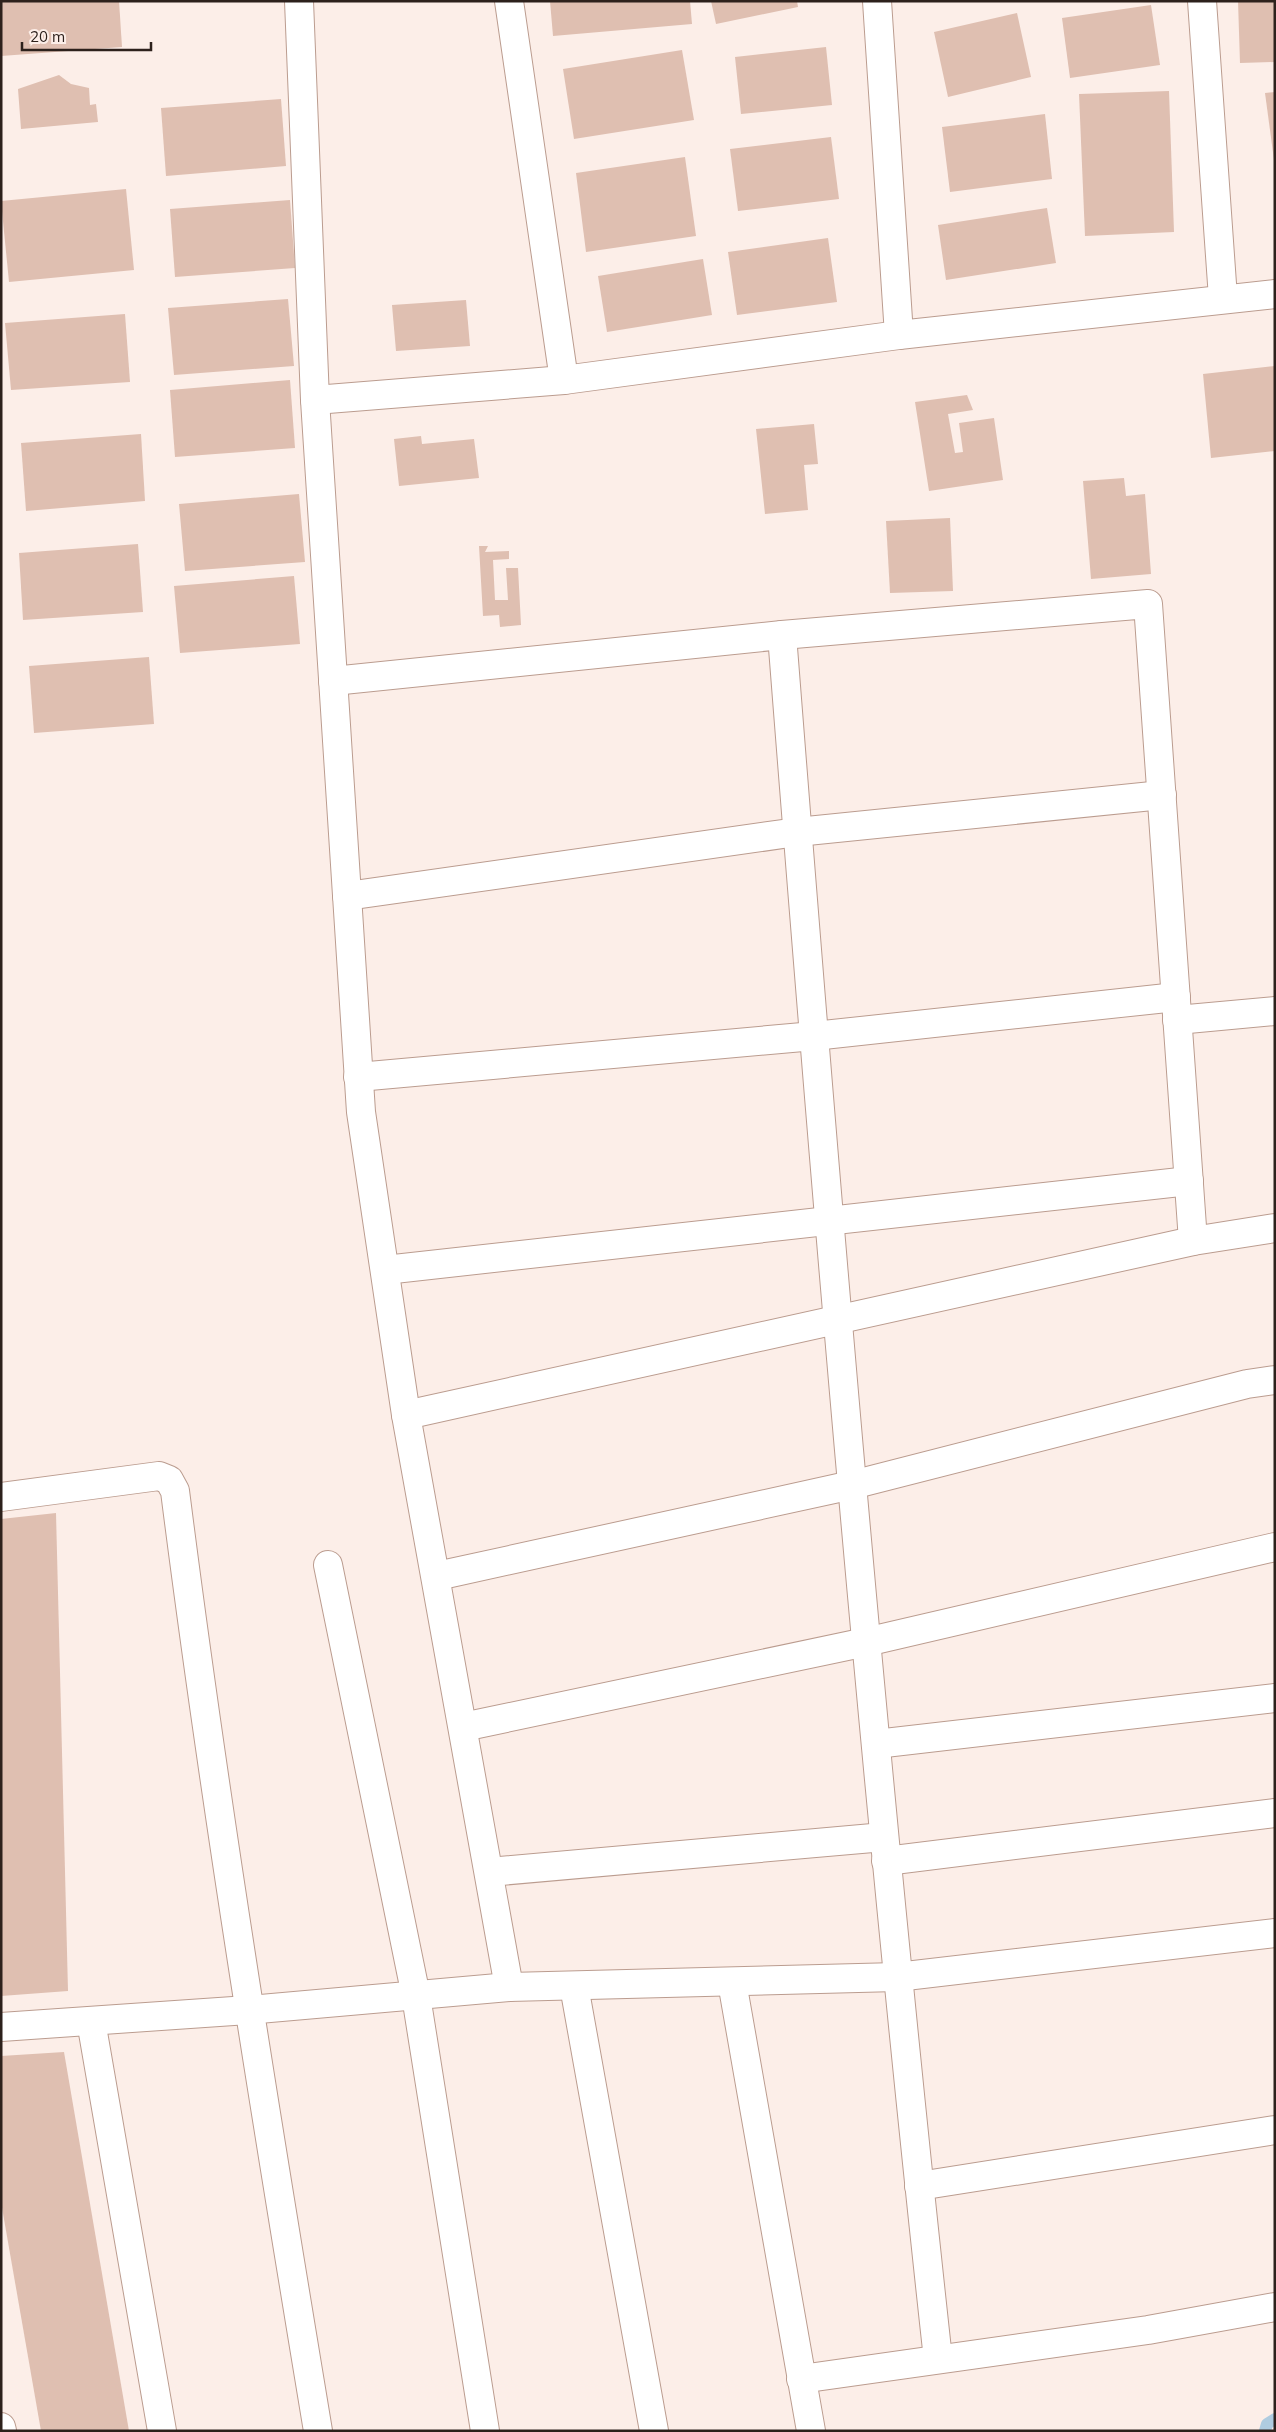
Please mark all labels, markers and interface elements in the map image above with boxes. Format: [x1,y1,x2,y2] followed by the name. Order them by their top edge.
[22,20,151,52] scale bar
[30,27,65,46] text: 20 m

